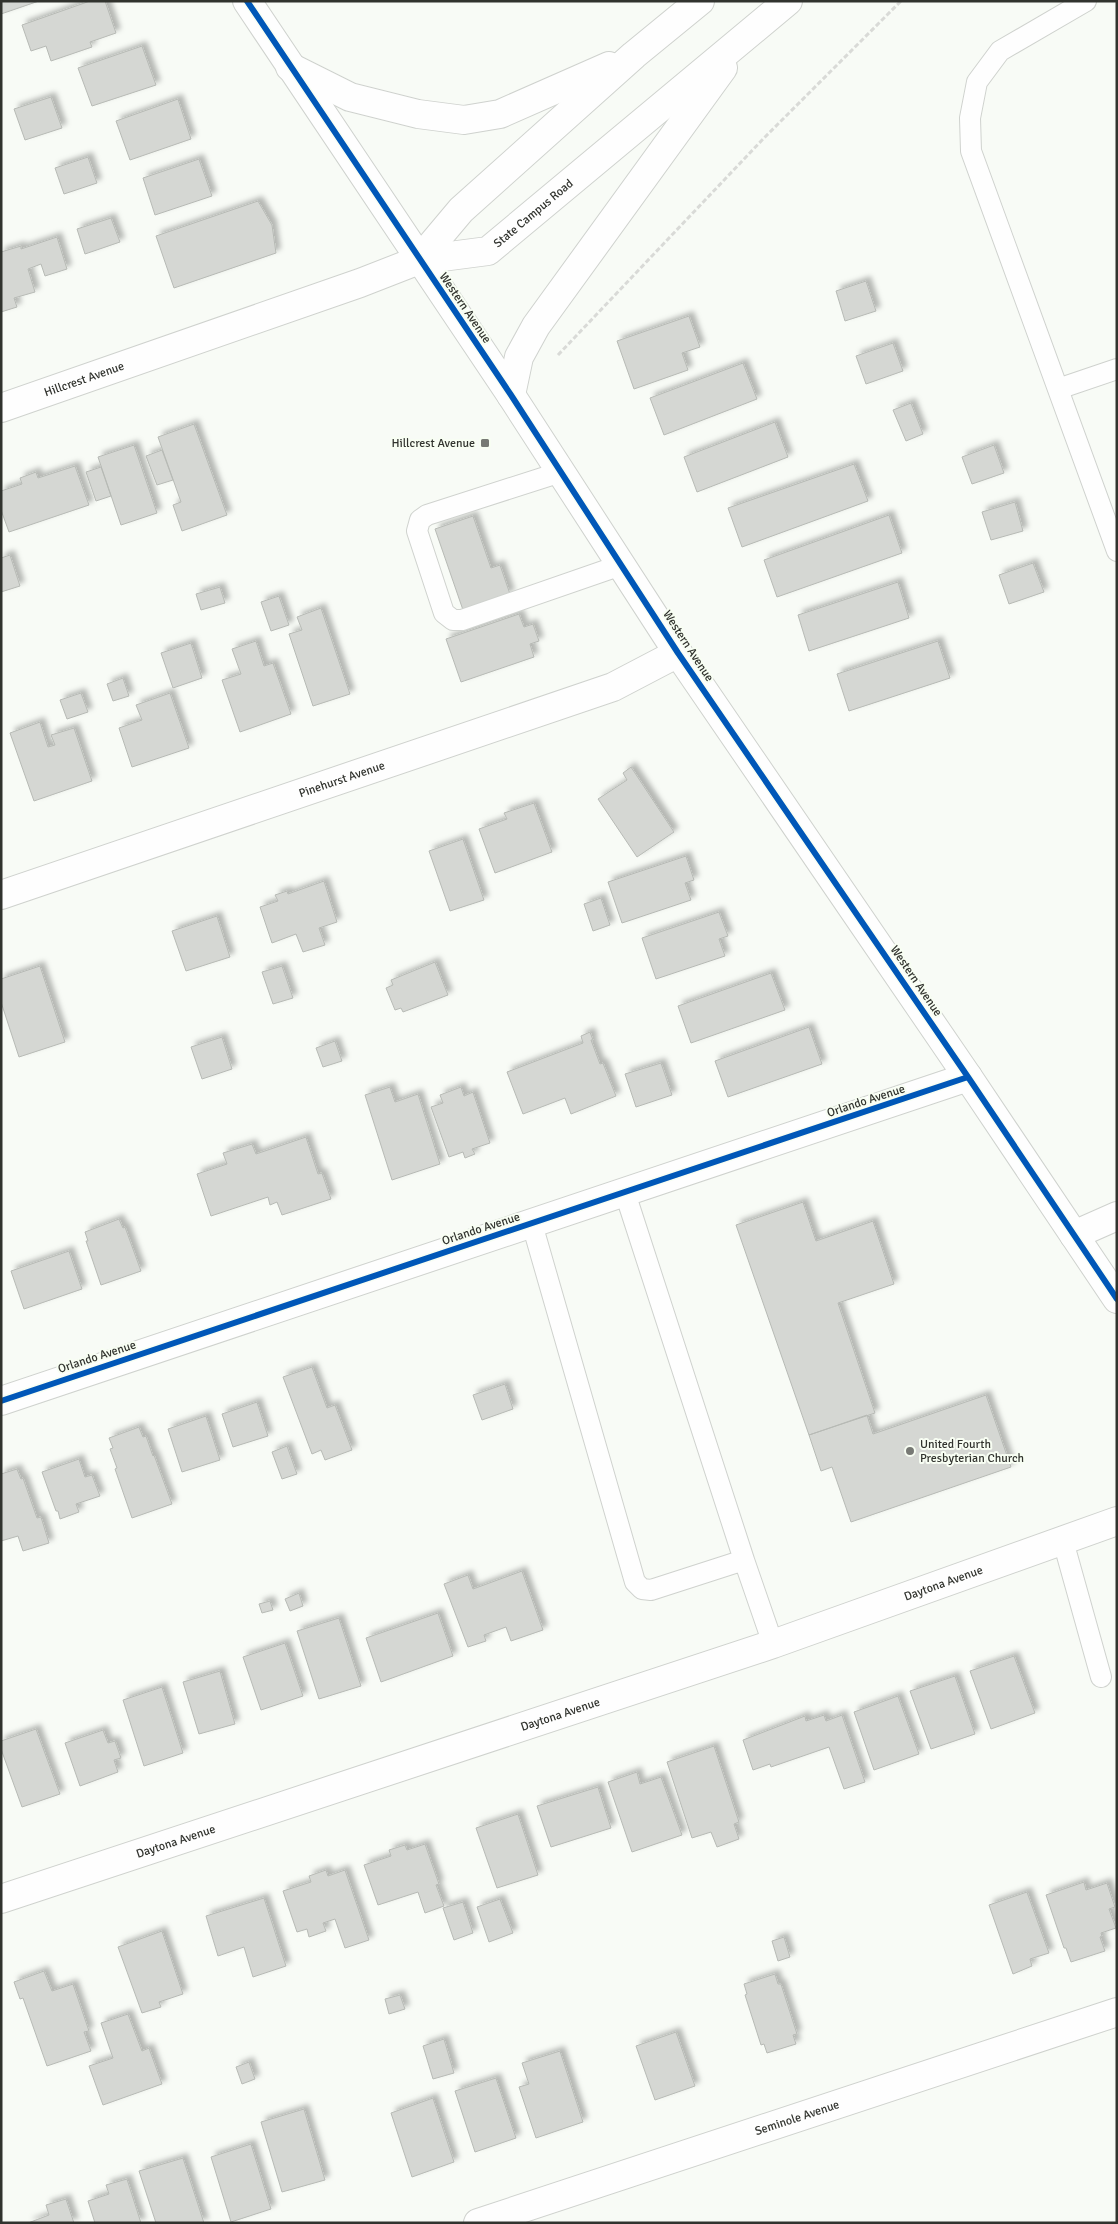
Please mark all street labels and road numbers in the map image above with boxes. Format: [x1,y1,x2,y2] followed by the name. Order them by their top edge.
[490,176,576,251] street label: State Campus Road
[436,270,494,346] street label: Western Avenue
[42,358,126,400] street label: Hillcrest Avenue
[659,607,717,685] street label: Western Avenue
[297,758,387,801] street label: Pinehurst Avenue
[887,943,945,1019] street label: Western Avenue
[825,1081,907,1121] street label: Orlando Avenue
[440,1209,522,1249] street label: Orlando Avenue
[56,1337,138,1377] street label: Orlando Avenue
[902,1562,985,1604] street label: Daytona Avenue
[519,1694,602,1734] street label: Daytona Avenue
[134,1821,217,1861] street label: Daytona Avenue
[753,2097,841,2139] street label: Seminole Avenue

